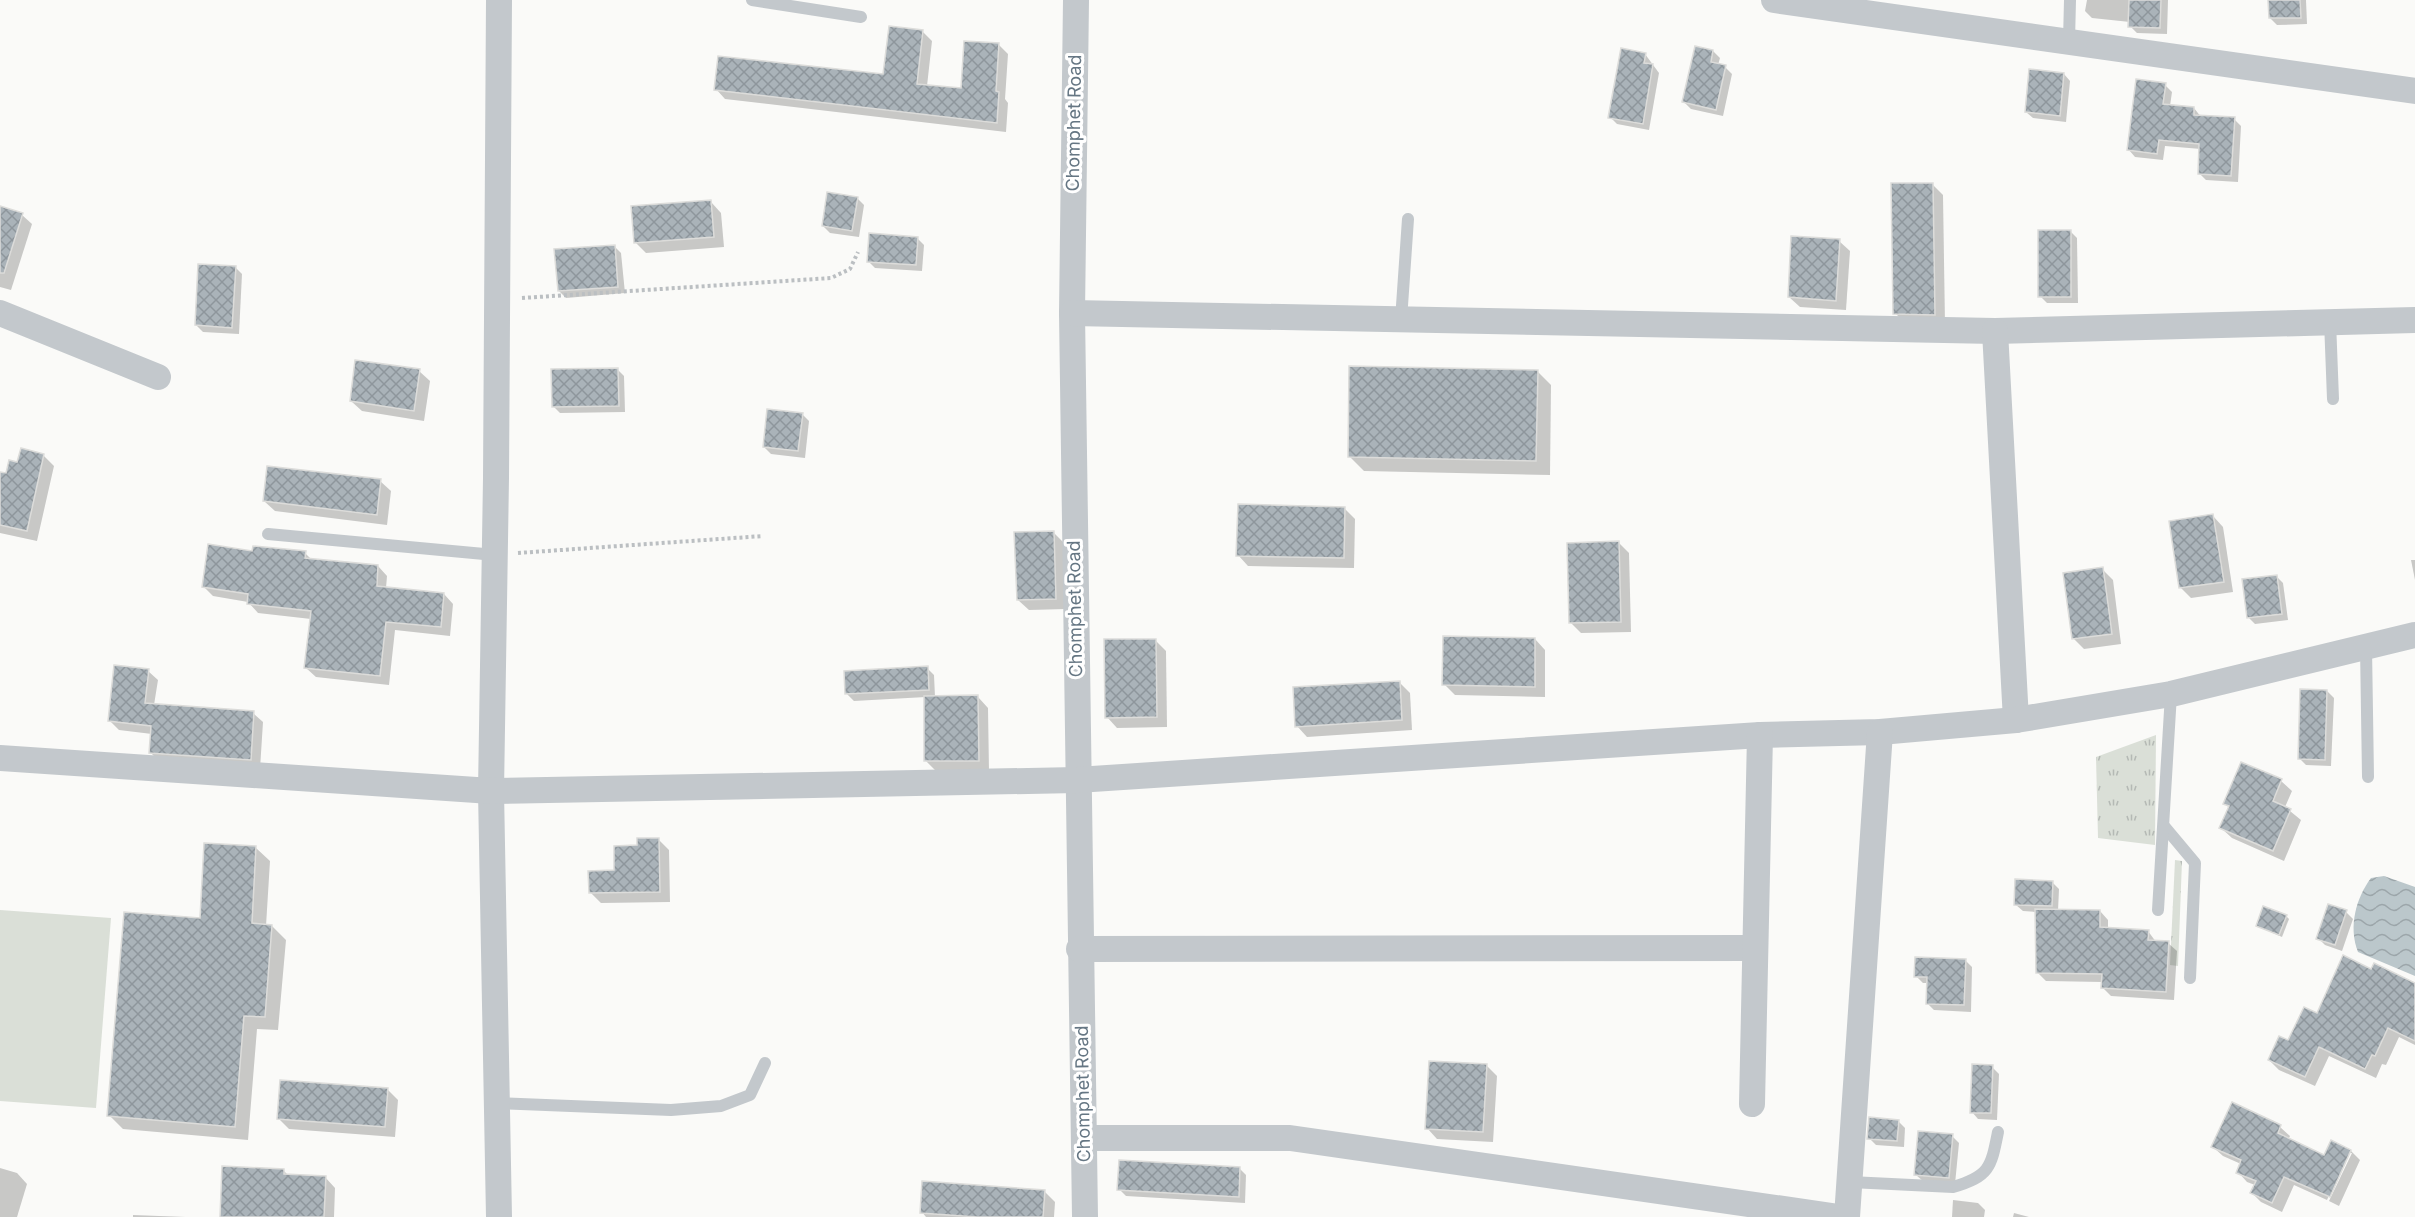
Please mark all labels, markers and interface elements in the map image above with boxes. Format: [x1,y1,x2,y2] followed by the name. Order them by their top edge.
[1062,54,1085,192] street label: Chomphet Road
[1063,540,1086,678] street label: Chomphet Road
[1071,1025,1094,1163] street label: Chomphet Road

